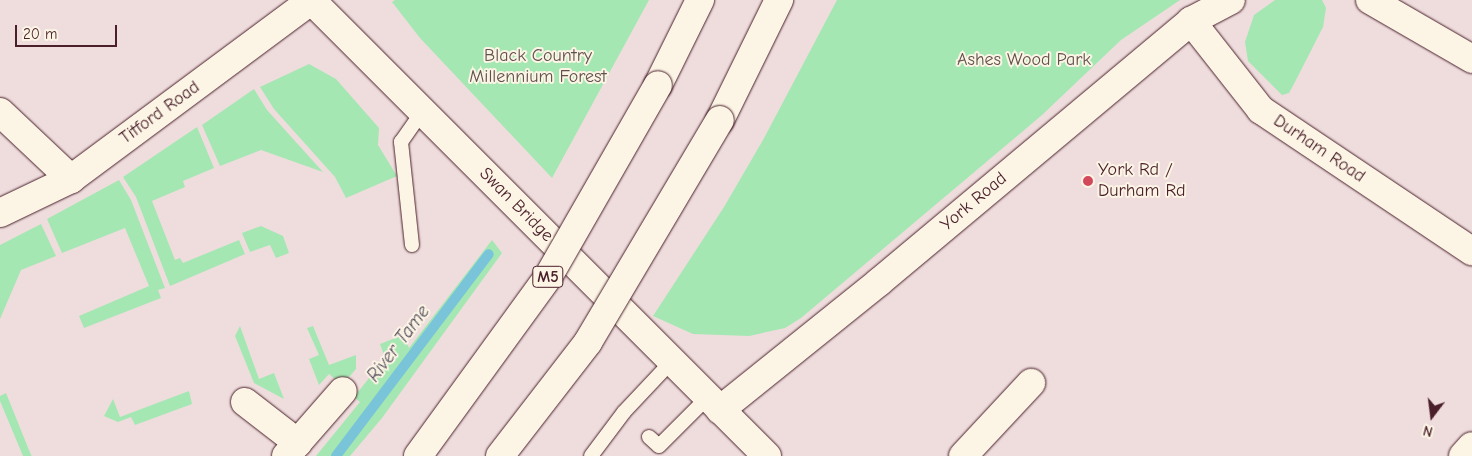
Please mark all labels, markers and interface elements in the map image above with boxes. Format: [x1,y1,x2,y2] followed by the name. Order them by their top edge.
[18,15,120,47] scale bar
[23,25,57,43] text: 20 m
[469,46,607,88] park label: Black Country Millennium Forest
[957,49,1091,71] park label: Ashes Wood Park
[116,77,204,149] street label: Titford Road
[1269,110,1369,188] street label: Durham Road
[1098,160,1186,202] place label: York Rd / Durham Rd
[474,163,558,247] street label: Swan Bridge
[936,168,1012,236] street label: York Road
[1082,175,1094,187] marker: York Rd / Durham Rd
[532,264,564,290] road number: M5
[363,301,435,387] water label: River Tame
[1407,391,1457,441] north arrow
[1421,422,1435,440] text: N

